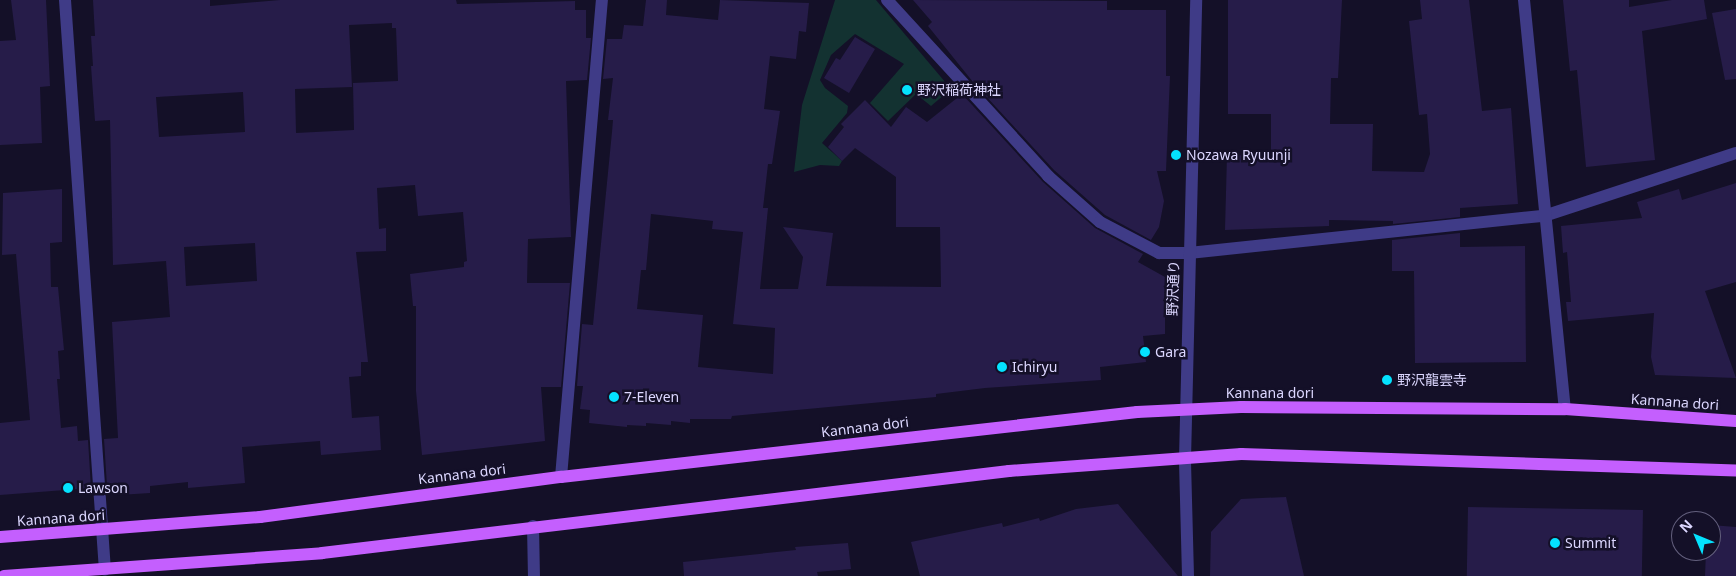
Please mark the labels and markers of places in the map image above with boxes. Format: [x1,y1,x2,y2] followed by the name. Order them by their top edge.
[917,82,1001,98] place label: 野沢稲荷神社
[901,84,913,96] marker: 野沢稲荷神社
[1186,147,1291,163] place label: Nozawa Ryuunji
[1170,149,1182,161] marker: Nozawa Ryuunji
[1155,344,1186,360] place label: Gara
[1139,346,1151,358] marker: Gara
[1012,359,1057,375] place label: Ichiryu
[996,361,1008,373] marker: Ichiryu
[1397,372,1467,388] place label: 野沢龍雲寺
[1381,374,1393,386] marker: 野沢龍雲寺
[624,389,679,405] place label: 7-Eleven
[608,391,620,403] marker: 7-Eleven
[78,480,128,496] place label: Lawson
[62,482,74,494] marker: Lawson
[1565,535,1616,551] place label: Summit
[1549,537,1561,549] marker: Summit

